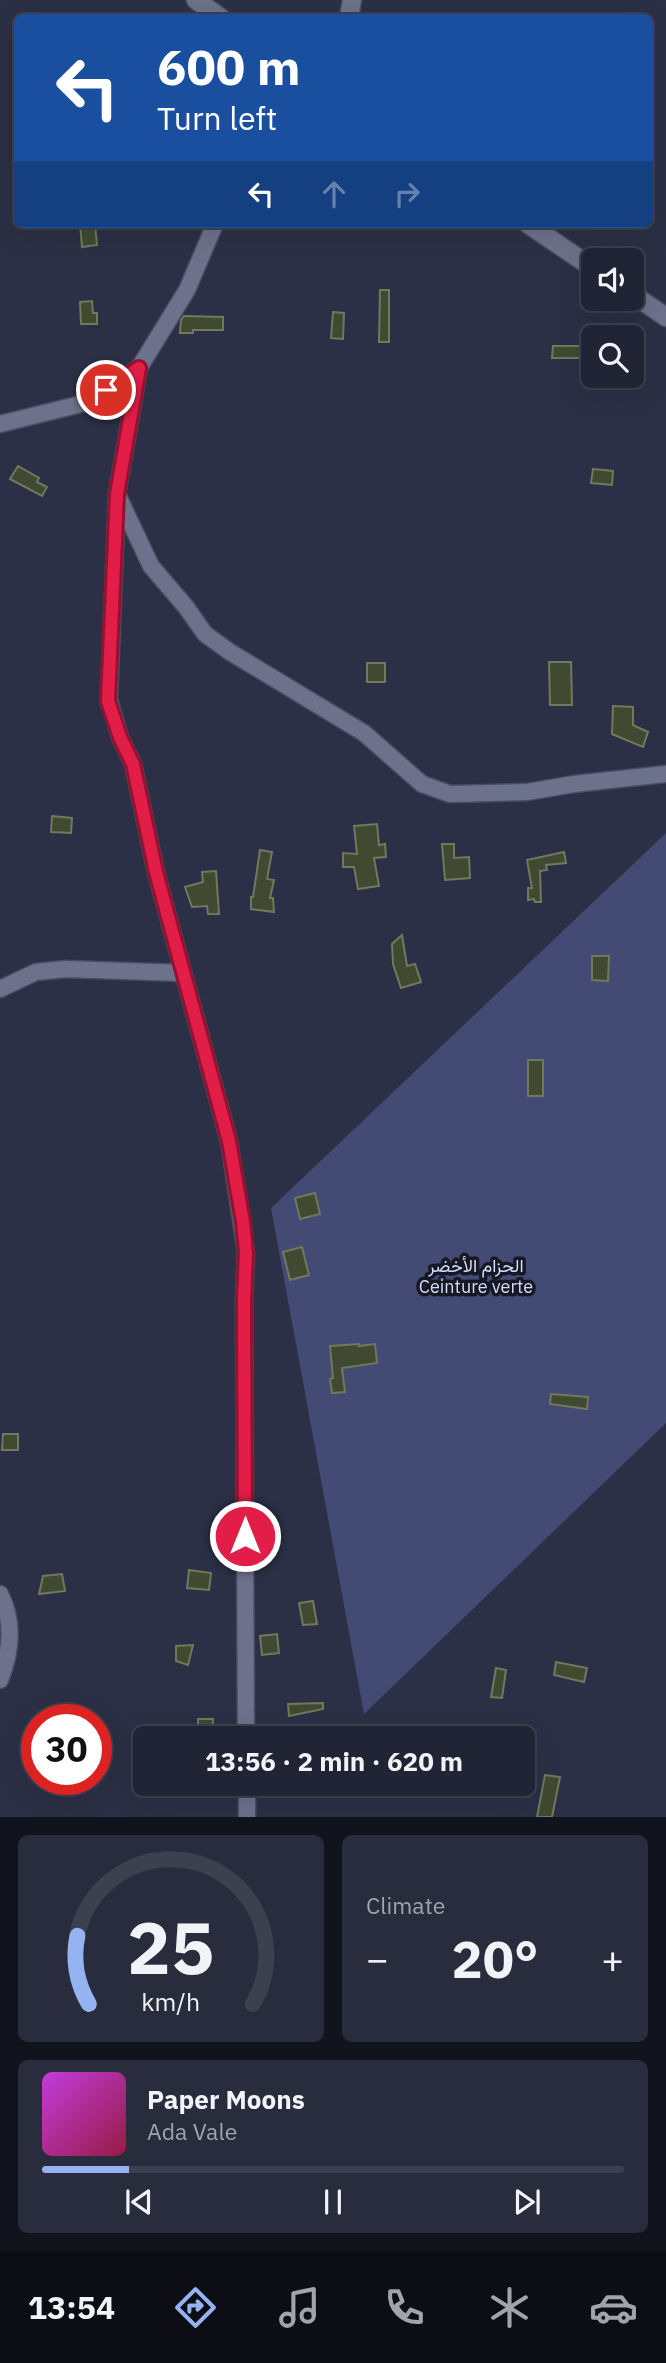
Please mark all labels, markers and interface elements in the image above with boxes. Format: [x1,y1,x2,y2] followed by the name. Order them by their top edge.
[157,35,301,98] text: 600 m
[42,42,133,133] icon: left
[157,97,277,139] text: Turn left
[242,175,280,213] icon: left
[315,175,353,213] icon: ahead
[388,175,426,213] icon: right
[581,248,644,388] map controls
[581,248,644,311] button: sound
[581,325,644,388] button: search
[76,360,136,420] pin
[87,371,125,409] icon: arrive
[419,1254,533,1298] park label: الحزام الأخضر Ceinture verte
[208,1499,282,1573] position arrow
[21,1704,112,1795] speed limit sign: 30
[205,1744,463,1778] text: 13:56 · 2 min · 620 m
[366,1890,445,1920] text: Climate
[127,1900,215,1995] text: 25
[452,1925,538,1992] text: 20°
[366,1934,389,1983] text: −
[601,1934,624,1983] text: +
[142,1985,200,2018] text: km/h
[147,2082,305,2116] text: Paper Moons
[147,2116,237,2146] text: Ada Vale
[120,2183,158,2221] icon: previous
[314,2183,352,2221] icon: pause
[508,2183,546,2221] icon: next
[171,2283,220,2332] icon: directions
[275,2283,324,2332] icon: music
[380,2283,429,2332] icon: phone
[485,2283,534,2332] icon: climate
[589,2283,638,2332] icon: car
[28,2286,115,2328] text: 13:54

